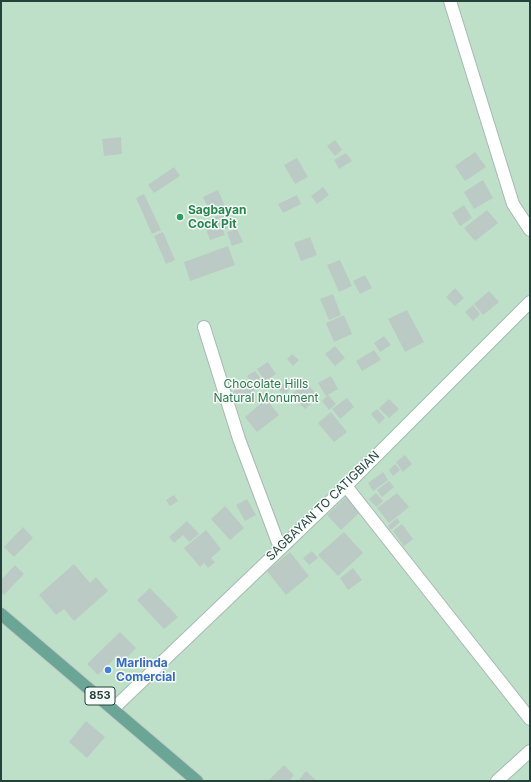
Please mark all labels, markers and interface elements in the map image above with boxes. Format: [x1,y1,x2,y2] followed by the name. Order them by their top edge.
[188,203,246,231] place label: Sagbayan Cock Pit
[175,212,185,222] marker: Sagbayan Cock Pit
[213,377,319,405] park label: Chocolate Hills Natural Monument
[263,448,383,564] street label: SAGBAYAN TO CATIGBIAN
[116,656,175,684] place label: Marlinda Comercial
[103,665,113,675] marker: Marlinda Comercial
[85,687,115,705] road number: 853

